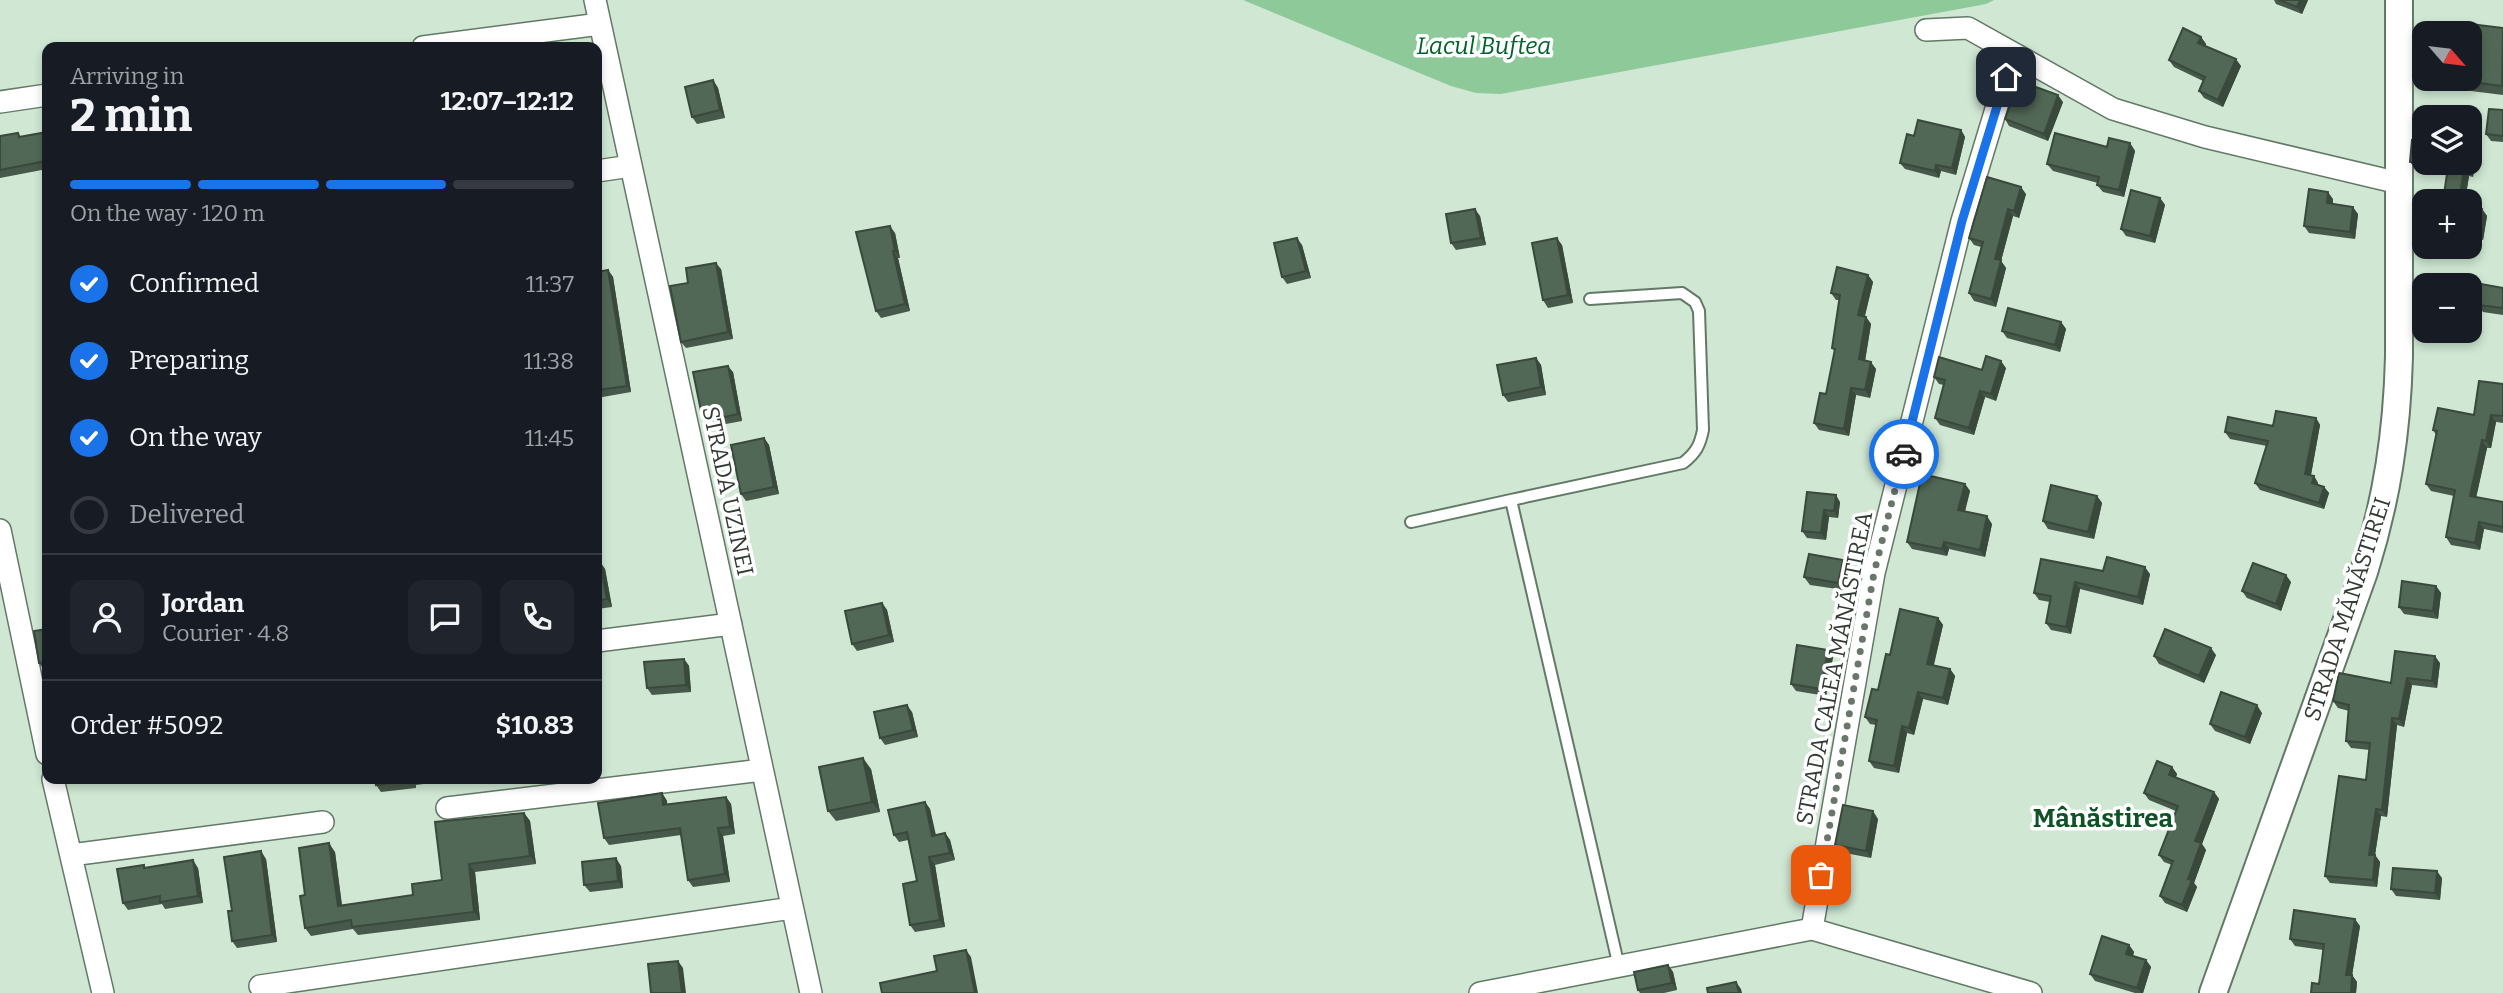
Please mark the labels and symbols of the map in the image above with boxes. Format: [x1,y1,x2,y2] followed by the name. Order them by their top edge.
[2412,21,2482,91] north arrow
[1417,32,1551,60] water label: Lacul Buftea
[1976,47,2036,107] pin
[696,404,760,578] street label: STRADA UZINEI
[1869,419,1939,489] courier
[2298,494,2396,724] street label: STRADA MĂNĂSTIREI
[1790,508,1878,827] street label: STRADA CALEA MĂNĂSTIREA
[2033,803,2174,834] district label: Mânăstirea
[1791,845,1851,905] pin

